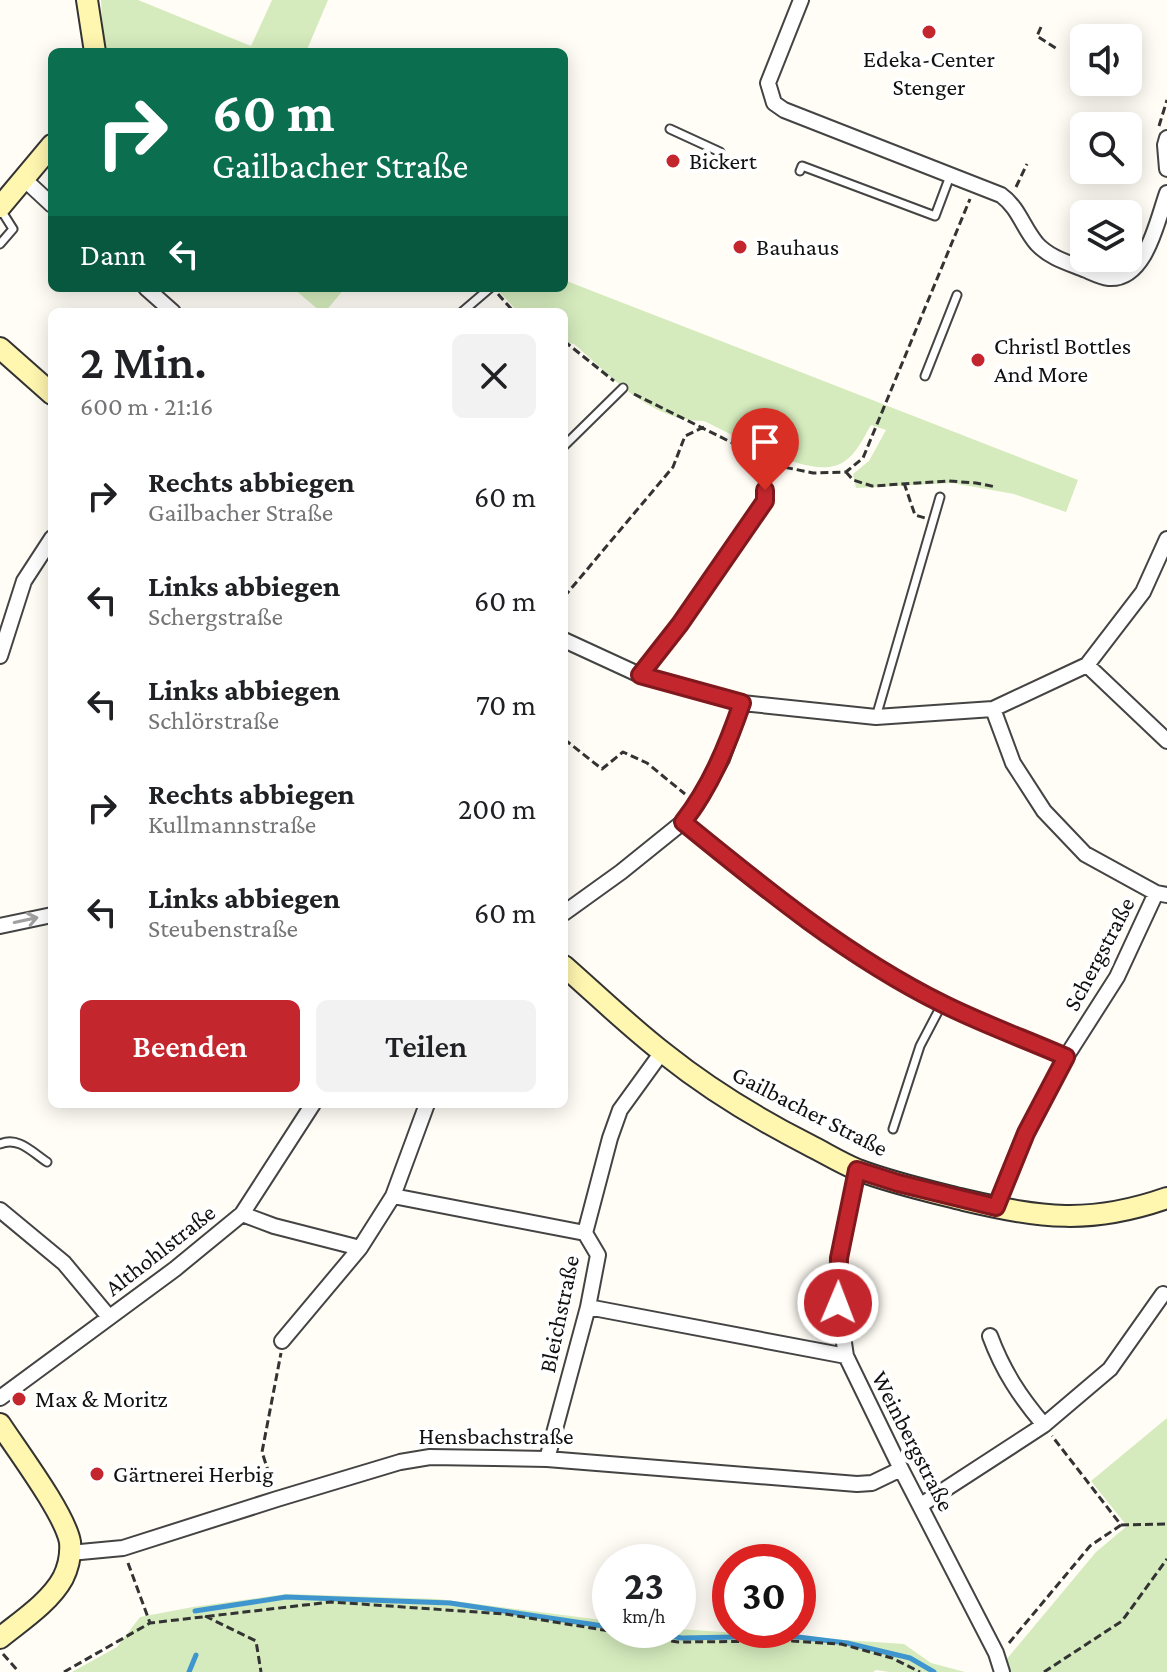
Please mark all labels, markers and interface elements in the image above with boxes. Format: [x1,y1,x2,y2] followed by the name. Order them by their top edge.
[920,23,938,41] marker: Edeka-Center Stenger
[1070,24,1142,272] map controls
[1070,24,1142,96] button: sound
[863,45,995,100] place label: Edeka-Center Stenger
[80,80,184,184] icon: right
[212,81,335,143] text: 60 m
[1070,112,1142,184] button: search
[212,146,468,186] text: Gailbacher Straße
[689,147,758,174] place label: Bickert
[664,152,682,170] marker: Bickert
[1070,200,1142,272] button: layers
[162,232,206,276] icon: left
[756,233,839,260] place label: Bauhaus
[80,238,146,271] text: Dann
[731,238,749,256] marker: Bauhaus
[994,332,1131,387] place label: Christl Bottles And More
[452,334,536,418] button: close
[80,335,207,388] text: 2 Min.
[969,351,987,369] marker: Christl Bottles And More
[80,392,213,421] text: 600 m · 21:16
[731,408,799,490] pin
[743,420,787,464] icon: arrive
[148,465,355,498] text: Rechts abbiegen
[80,474,124,518] icon: right
[474,480,536,513] text: 60 m
[148,498,333,527] text: Gailbacher Straße
[148,569,340,602] text: Links abbiegen
[80,578,124,622] icon: left
[474,584,536,617] text: 60 m
[148,602,283,631] text: Schergstraße
[148,673,340,706] text: Links abbiegen
[80,682,124,726] icon: left
[476,688,536,721] text: 70 m
[148,706,279,735] text: Schlörstraße
[148,777,355,810] text: Rechts abbiegen
[80,786,124,830] icon: right
[458,792,536,825] text: 200 m
[148,810,316,839] text: Kullmannstraße
[148,881,340,914] text: Links abbiegen
[80,890,124,934] icon: left
[1057,892,1140,1015] street label: Schergstraße
[474,896,536,929] text: 60 m
[13,912,38,927] one-way arrow
[148,914,298,943] text: Steubenstraße
[80,1000,300,1092] button: Beenden
[316,1000,536,1092] button: Teilen
[728,1060,892,1161] street label: Gailbacher Straße
[99,1198,220,1301] street label: Althohlstraße
[533,1253,584,1375] street label: Bleichstraße
[796,1261,880,1345] position arrow
[867,1366,960,1515] street label: Weinbergstraße
[35,1385,168,1412] place label: Max & Moritz
[10,1390,28,1408] marker: Max & Moritz
[418,1422,574,1449] street label: Hensbachstraße
[113,1460,274,1487] place label: Gärtnerei Herbig
[88,1465,106,1483] marker: Gärtnerei Herbig
[712,1544,816,1648] speed limit sign: 30
[624,1563,664,1608] text: 23
[622,1605,666,1627] text: km/h

